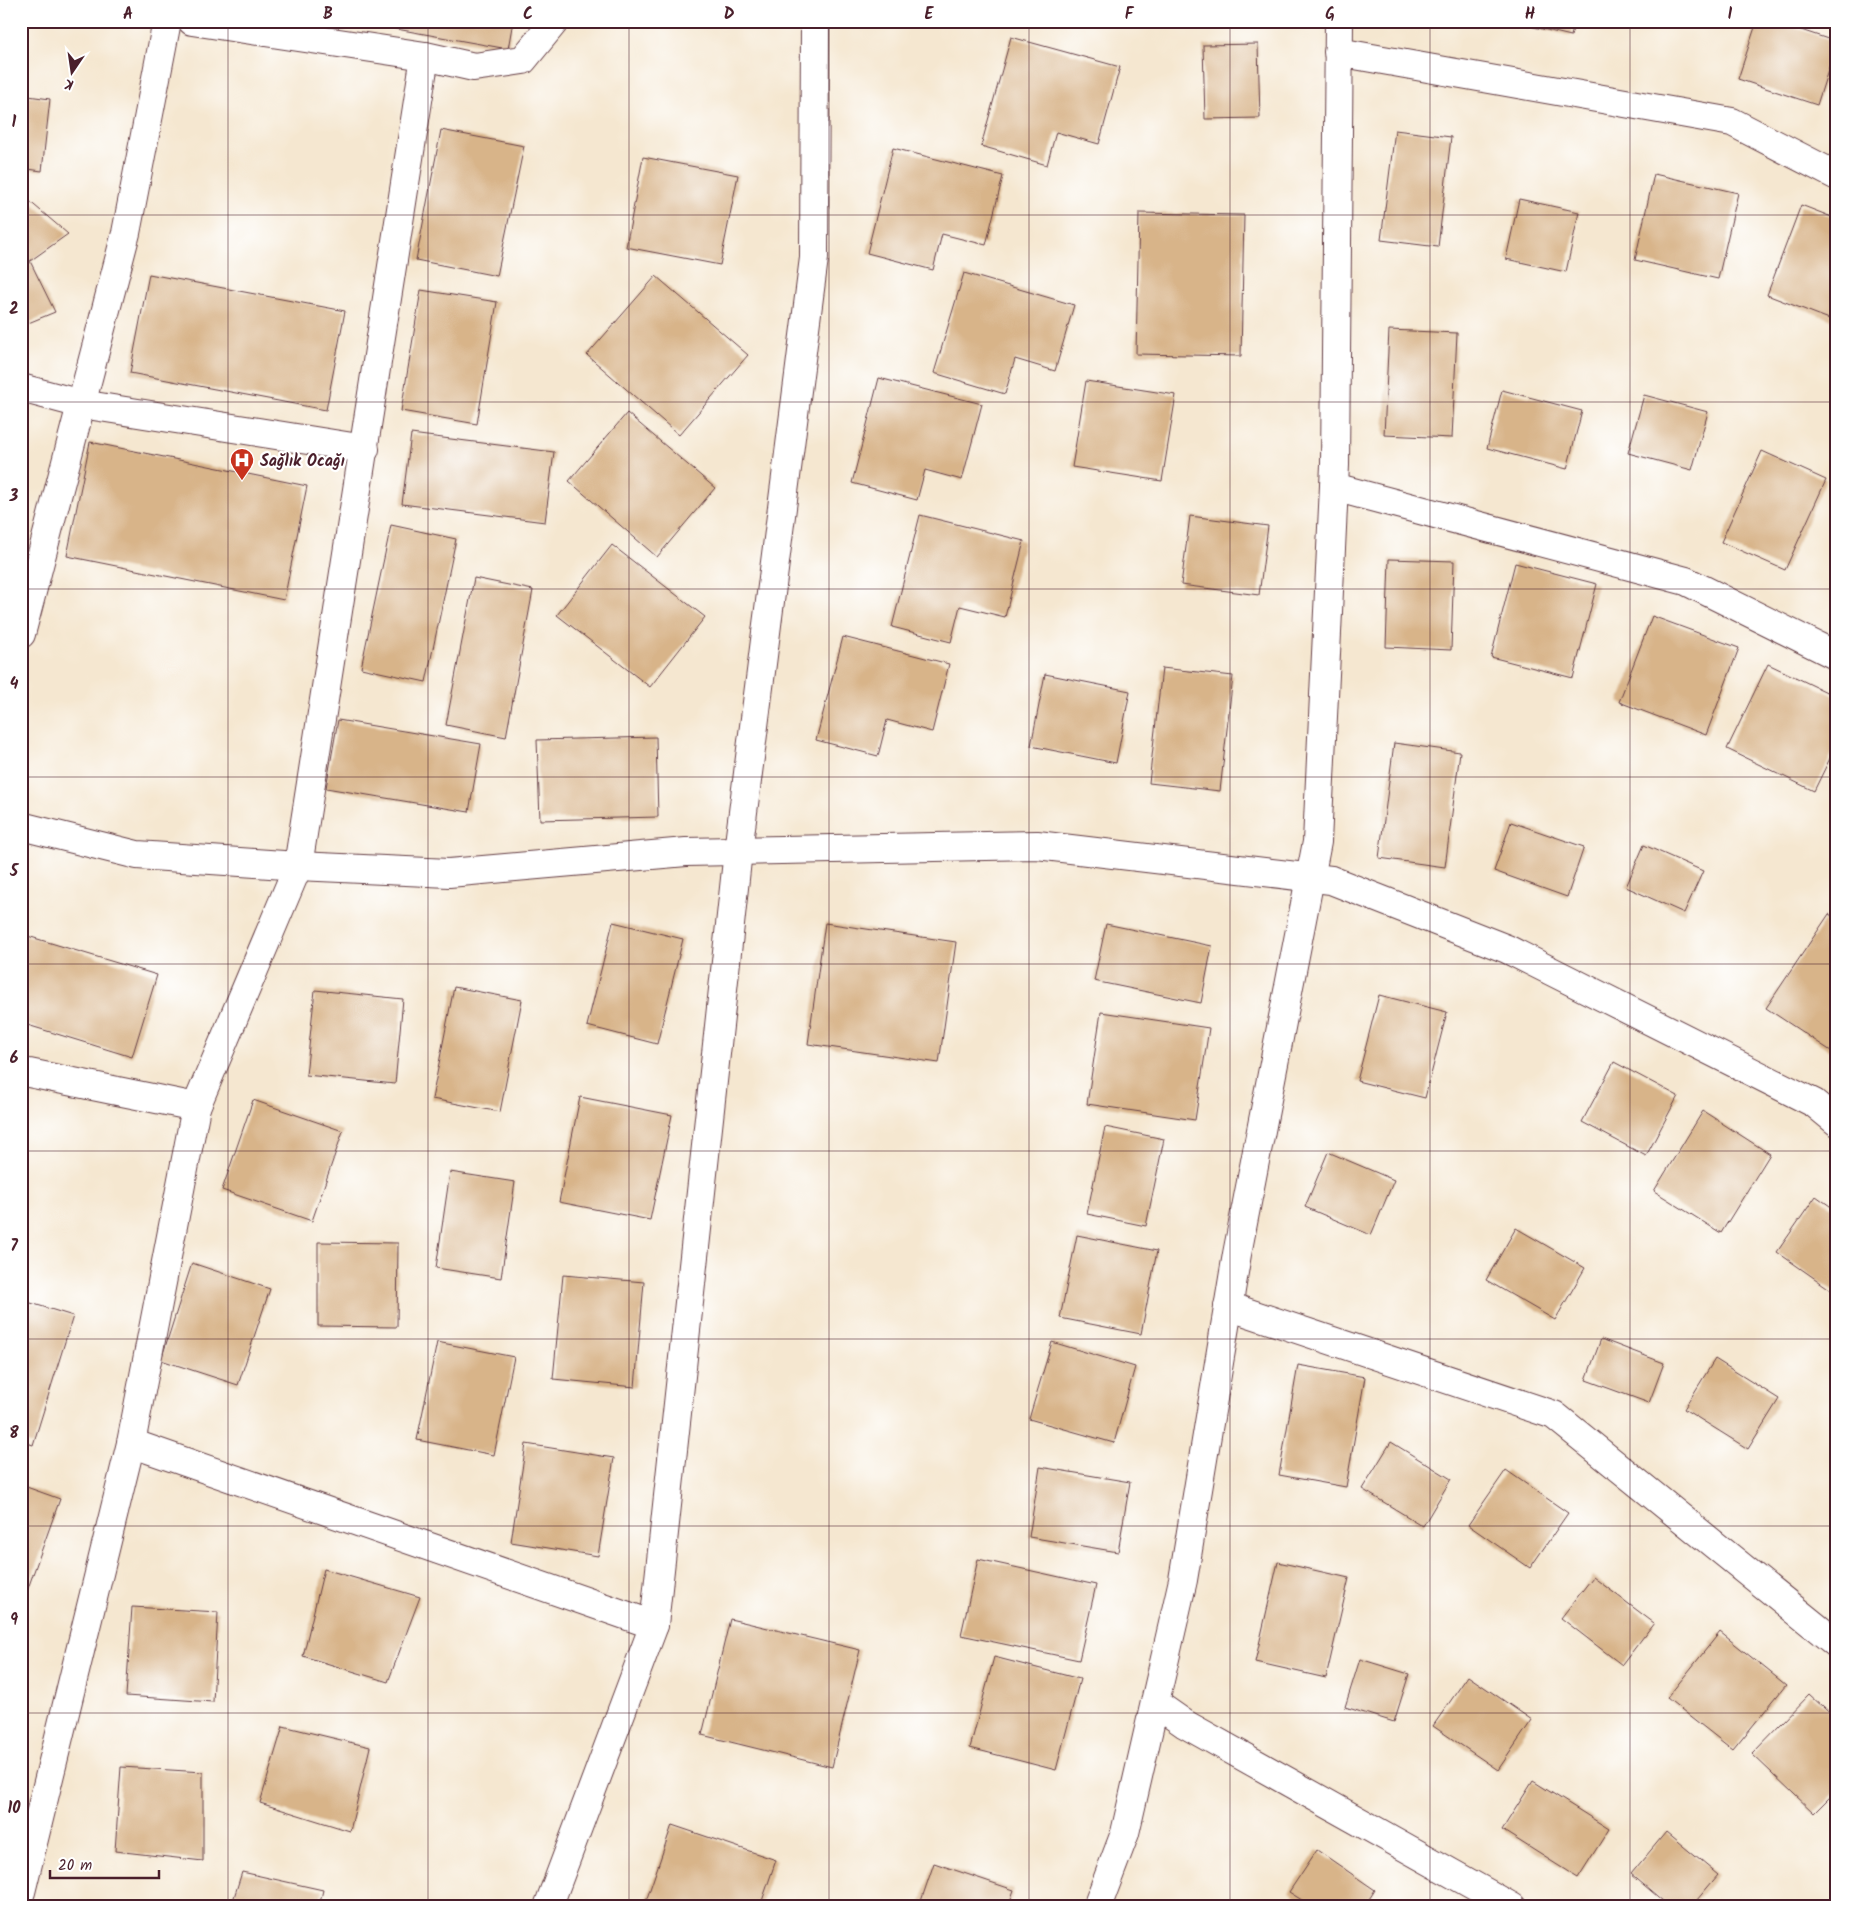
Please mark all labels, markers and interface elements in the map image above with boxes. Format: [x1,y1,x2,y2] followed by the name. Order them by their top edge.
[123,2,133,27] text: A
[323,2,333,27] text: B
[523,2,533,27] text: C
[724,2,735,27] text: D
[925,2,935,27] text: E
[1125,2,1135,27] text: F
[1325,2,1335,27] text: G
[1525,2,1535,27] text: H
[1728,2,1733,27] text: I
[48,48,98,98] north arrow
[62,72,76,95] text: K
[12,110,17,135] text: 1
[9,297,19,322] text: 2
[229,447,255,481] hospital icon: Sağlık Ocağı
[260,449,345,474] place label: Sağlık Ocağı
[9,484,19,509] text: 3
[10,672,19,697] text: 4
[9,859,20,884] text: 5
[10,1046,19,1071] text: 6
[10,1234,18,1259] text: 7
[9,1421,19,1446] text: 8
[10,1608,18,1633] text: 9
[7,1796,21,1821] text: 10
[50,1848,159,1880] scale bar
[58,1854,92,1878] text: 20 m

